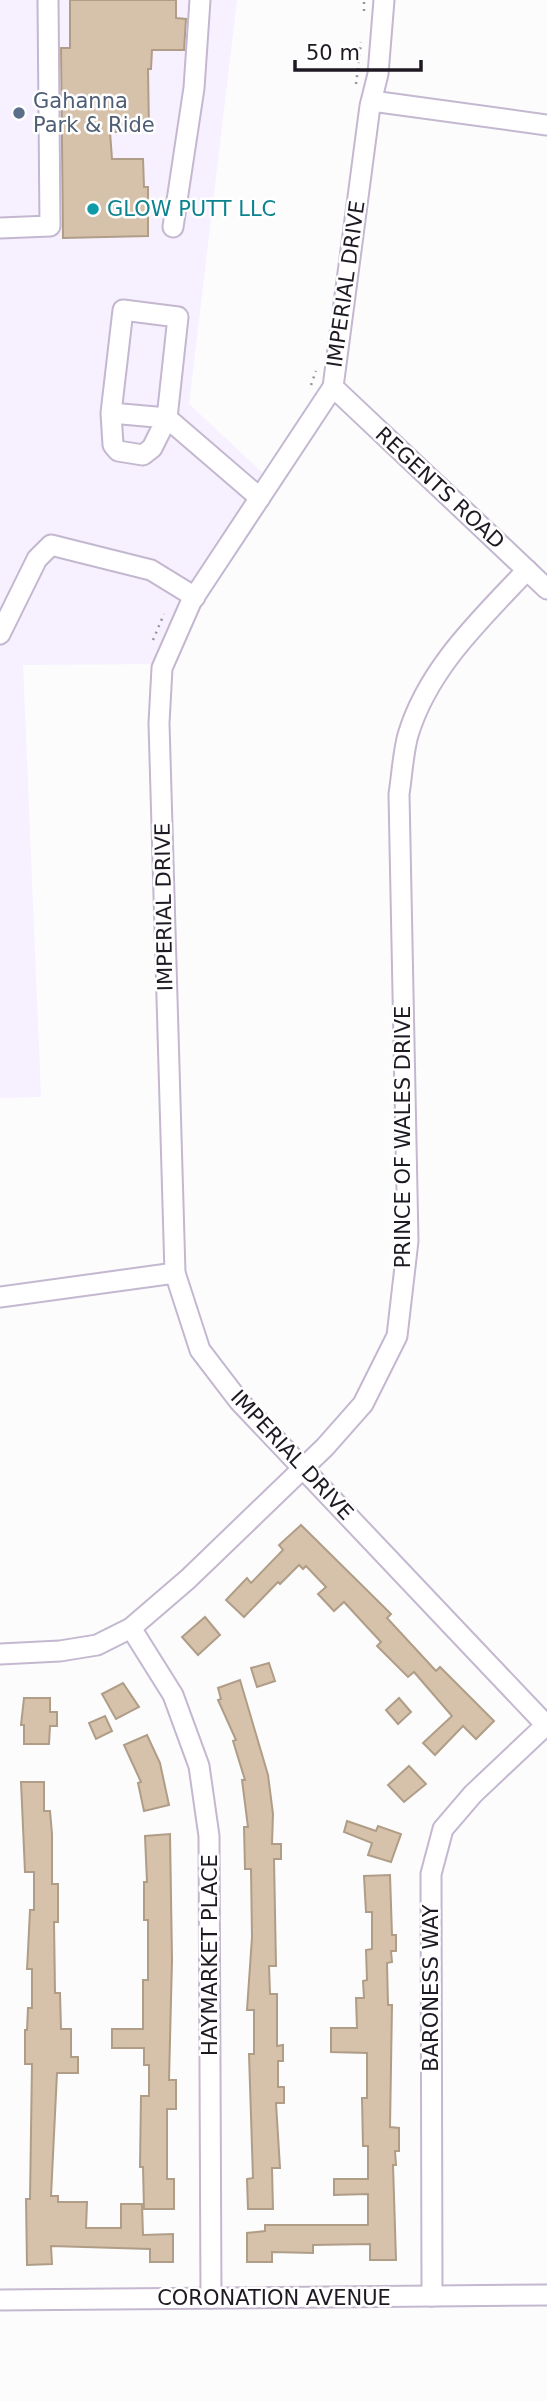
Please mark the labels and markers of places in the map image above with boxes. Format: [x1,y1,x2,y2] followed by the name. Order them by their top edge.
[33,89,155,137] place label: Gahanna Park & Ride
[11,105,27,121] marker: Gahanna Park & Ride
[107,197,276,221] place label: GLOW PUTT LLC
[85,201,101,217] marker: GLOW PUTT LLC

